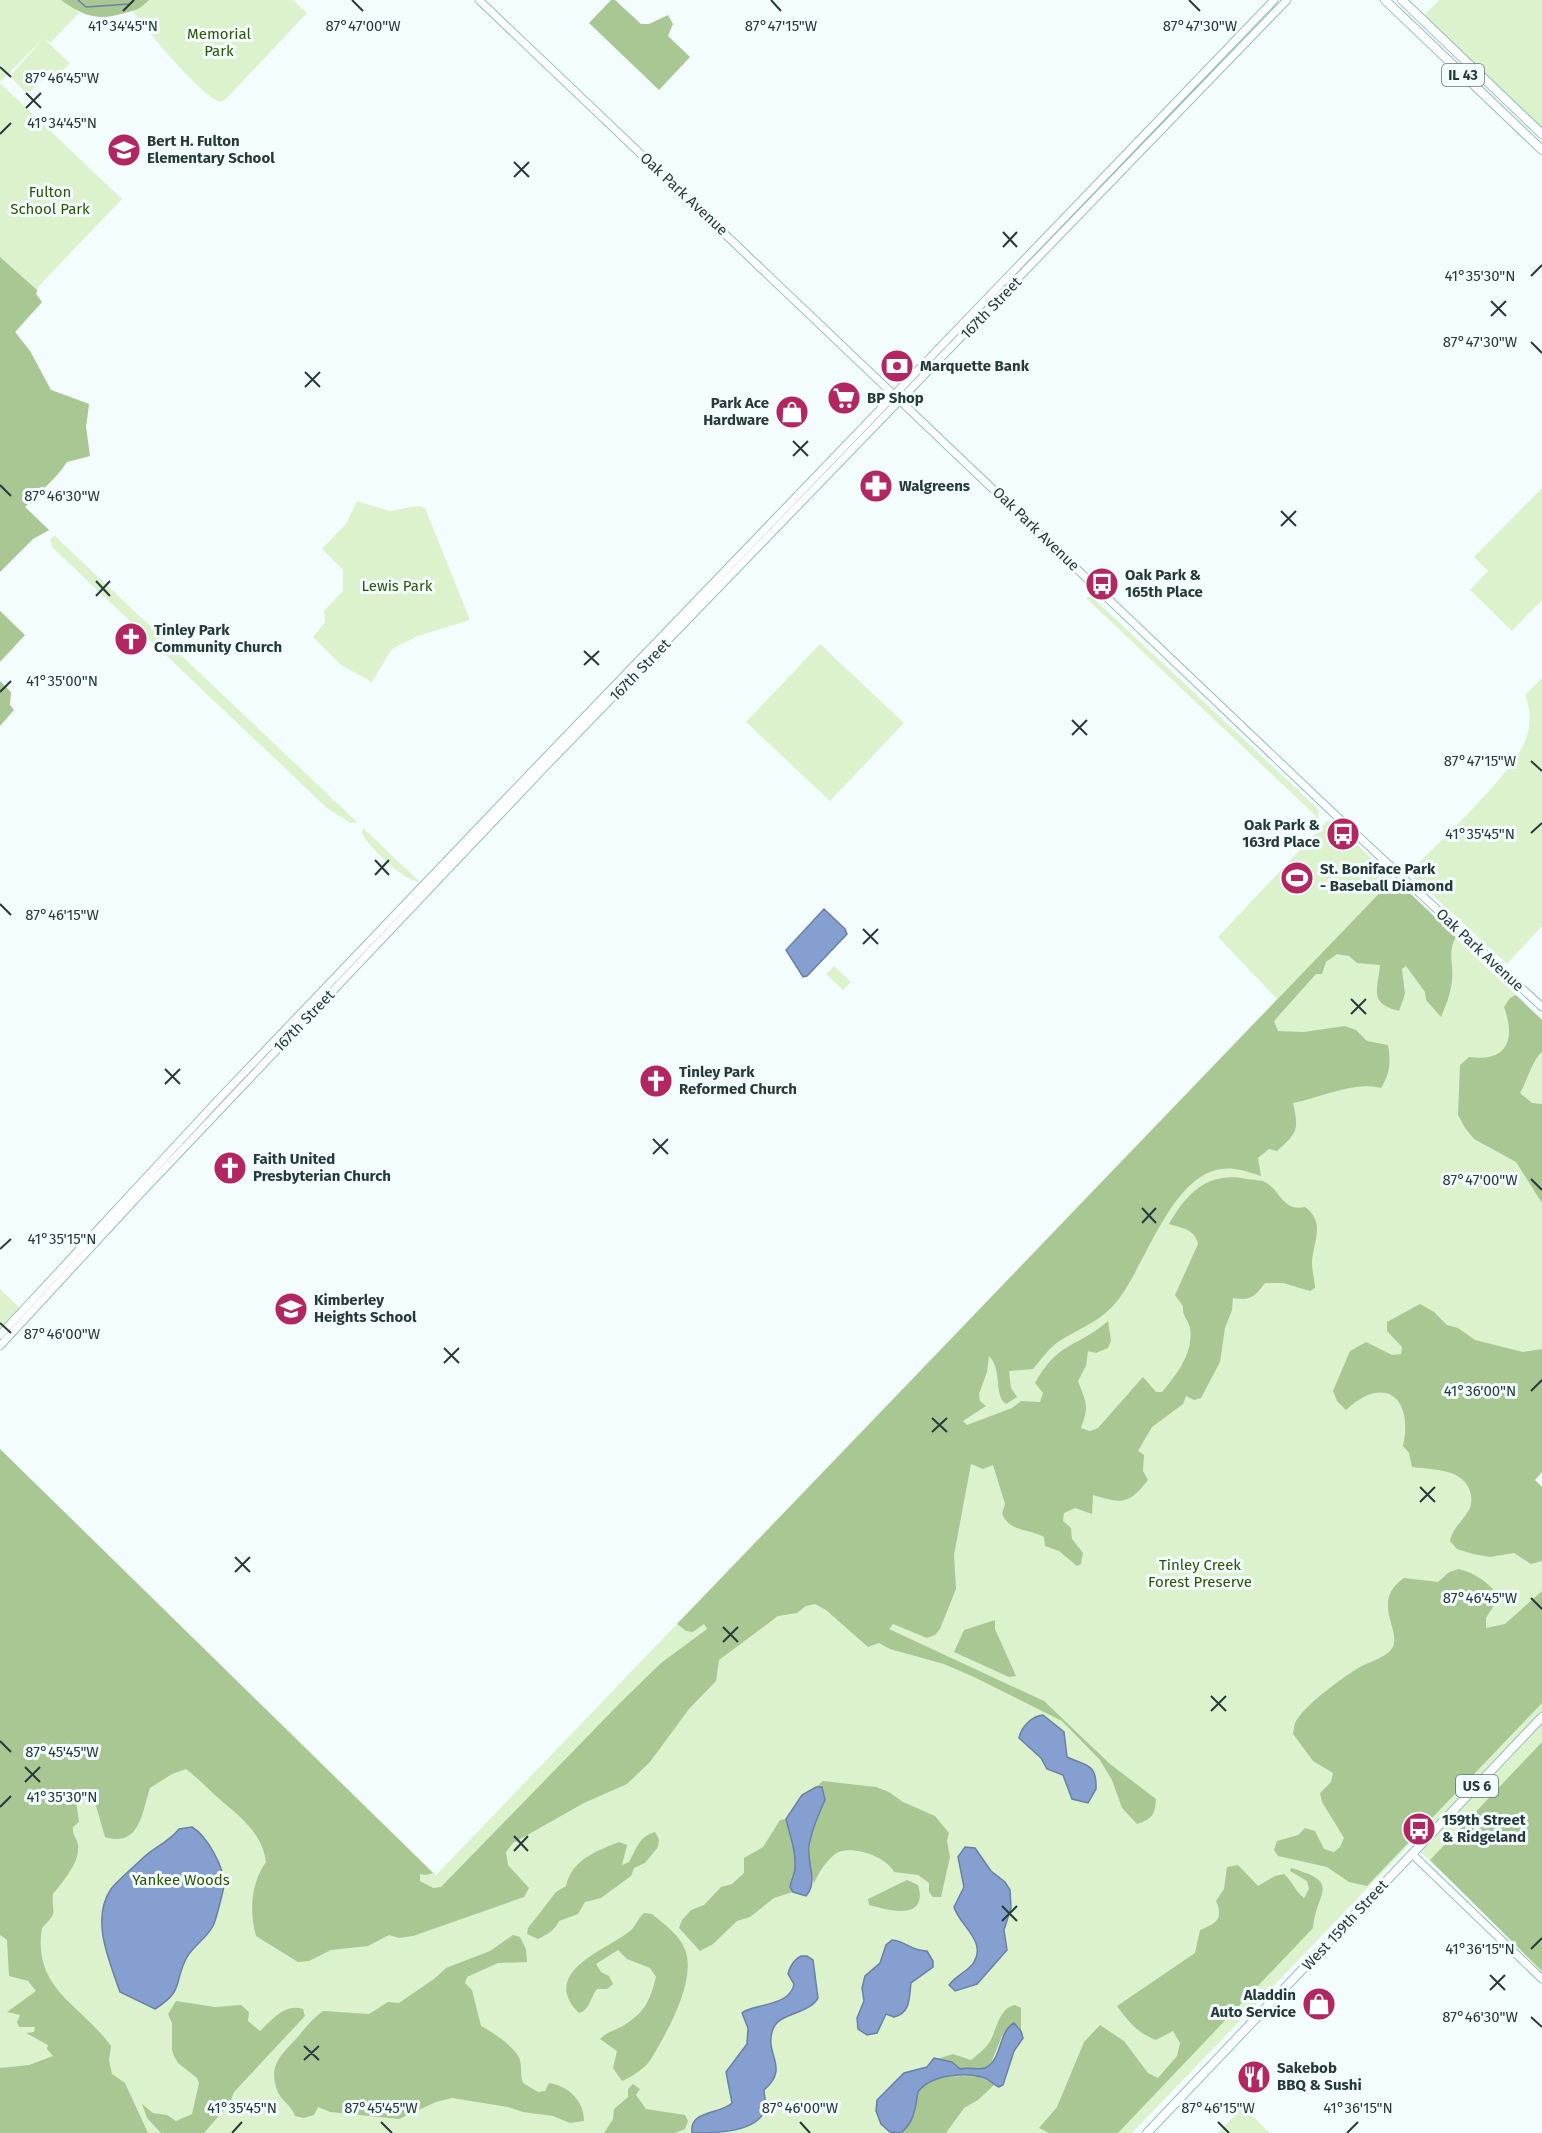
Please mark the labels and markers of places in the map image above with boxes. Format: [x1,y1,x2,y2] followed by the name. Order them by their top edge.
[106,132,142,168] school or university icon: Bert H. Fulton Elementary School
[147,132,275,167] place label: Bert H. Fulton Elementary School
[879,348,915,384] bank icon: Marquette Bank
[920,357,1030,375] place label: Marquette Bank
[826,380,862,416] supermarket icon: BP Shop
[867,389,924,407] place label: BP Shop
[703,394,769,429] place label: Park Ace Hardware
[774,394,810,430] shop icon: Park Ace Hardware
[858,468,894,504] pharmacy icon: Walgreens
[899,477,970,495] place label: Walgreens
[1084,566,1120,602] bus stop icon: Oak Park & 165th Place
[1125,566,1203,601] place label: Oak Park & 165th Place
[113,621,149,657] church icon: Tinley Park Community Church
[154,621,282,656] place label: Tinley Park Community Church
[1242,816,1321,851] place label: Oak Park & 163rd Place
[1325,816,1361,852] bus stop icon: Oak Park & 163rd Place
[1279,860,1315,896] sports icon: St. Boniface Park - Baseball Diamond
[1320,860,1453,895] place label: St. Boniface Park - Baseball Diamond
[638,1063,674,1099] church icon: Tinley Park Reformed Church
[679,1063,797,1098] place label: Tinley Park Reformed Church
[212,1150,248,1186] church icon: Faith United Presbyterian Church
[253,1150,391,1185] place label: Faith United Presbyterian Church
[273,1291,309,1327] school or university icon: Kimberley Heights School
[314,1291,417,1326] place label: Kimberley Heights School
[1401,1811,1437,1847] bus stop icon: 159th Street & Ridgeland
[1442,1811,1526,1846] place label: 159th Street & Ridgeland
[1210,1986,1296,2021] place label: Aladdin Auto Service
[1301,1986,1337,2022] shop icon: Aladdin Auto Service
[1236,2059,1272,2095] restaurant icon: Sakebob BBQ & Sushi
[1277,2059,1362,2094] place label: Sakebob BBQ & Sushi

